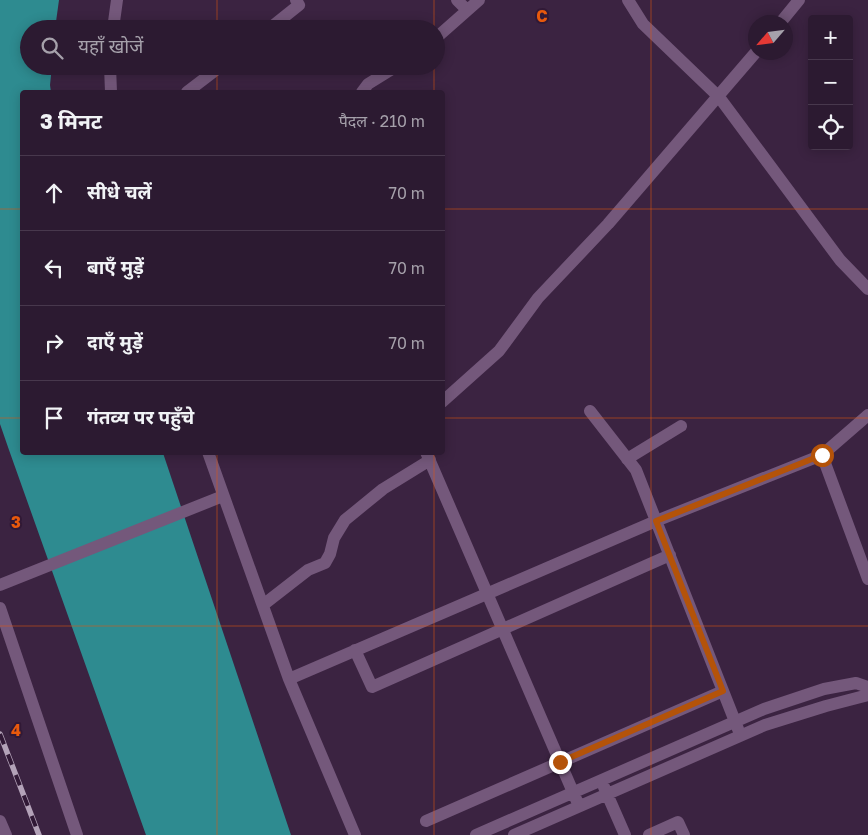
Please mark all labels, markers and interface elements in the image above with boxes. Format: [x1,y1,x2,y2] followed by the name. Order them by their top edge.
[536,6,548,26] text: C
[748,15,793,60] north arrow
[808,15,853,150] map controls
[808,15,853,60] button: +
[20,20,445,75] search box
[38,34,66,62] icon: search
[78,34,143,57] text: यहाँ खोजें
[808,60,853,105] button: −
[808,105,853,150] button: locate
[40,108,102,134] text: 3 मिनट
[339,111,425,131] text: पैदल · 210 m
[40,179,68,207] icon: ahead
[87,180,152,203] text: सीधे चलें
[388,183,425,203] text: 70 m
[40,254,68,282] icon: left
[87,255,144,278] text: बाएँ मुड़ें
[388,258,425,278] text: 70 m
[40,329,68,357] icon: right
[87,330,143,353] text: दाएँ मुड़ें
[388,333,425,353] text: 70 m
[40,404,68,432] icon: arrive
[87,405,194,428] text: गंतव्य पर पहुँचे
[811,444,834,467] route start
[11,512,21,532] text: 3
[11,720,21,740] text: 4
[549,751,572,774] route end

